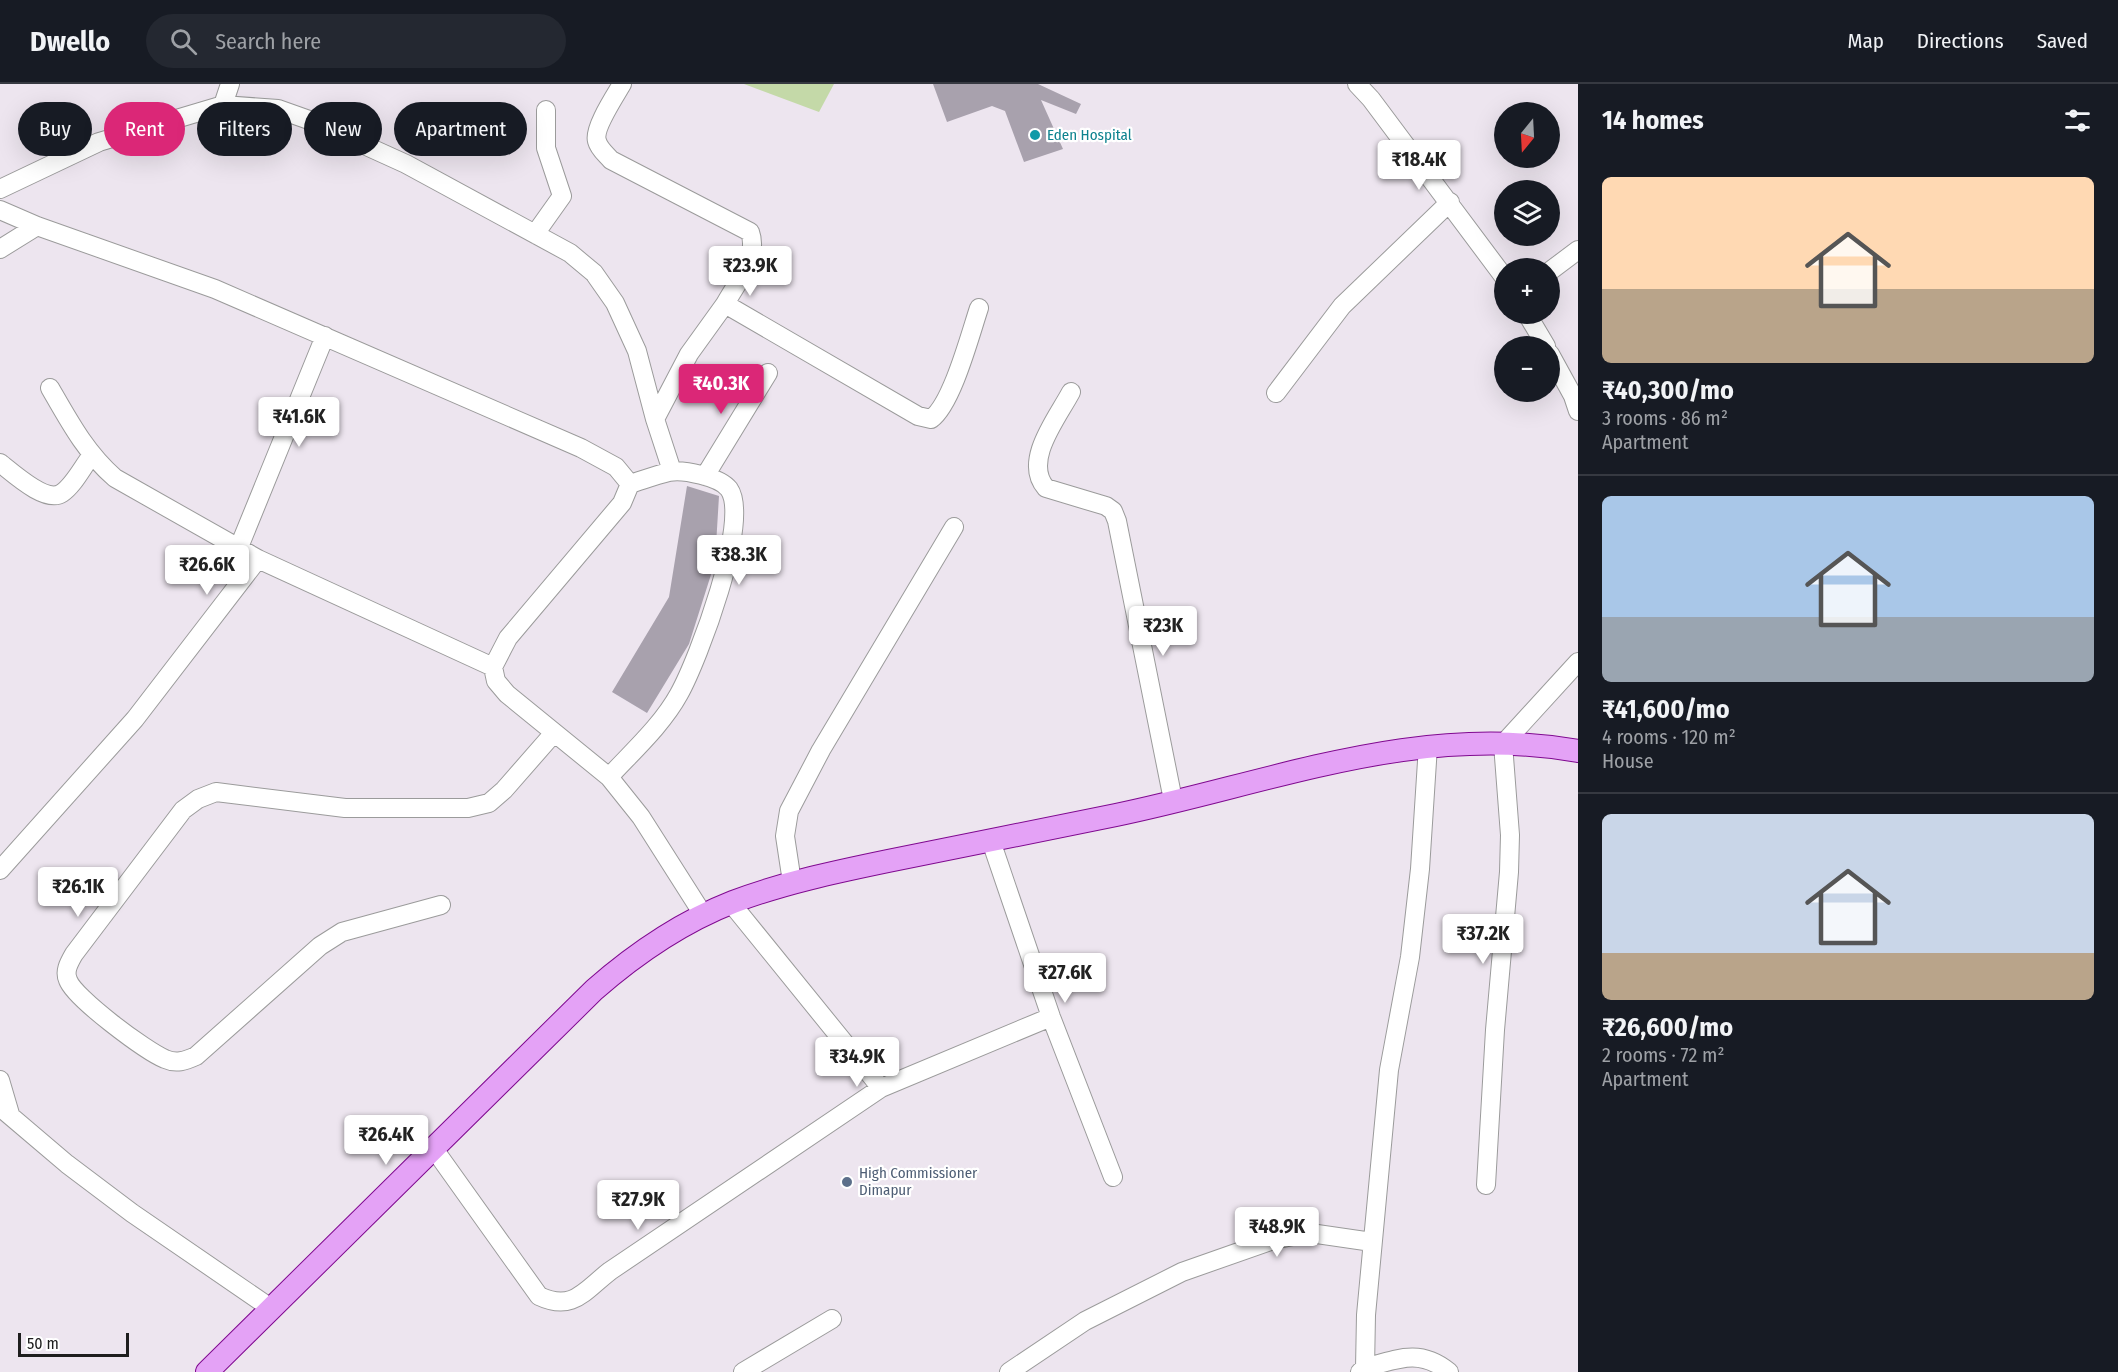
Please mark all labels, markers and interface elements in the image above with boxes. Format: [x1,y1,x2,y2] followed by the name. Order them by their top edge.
[146,14,566,68] search box
[30,25,110,58] text: Dwello
[167,25,200,58] icon: search
[215,28,321,55] text: Search here
[1847,28,1884,54] text: Map
[1917,28,2004,54] text: Directions
[2037,28,2088,54] text: Saved
[18,102,92,156] chip: Buy
[104,102,185,156] chip: Rent
[197,102,292,156] chip: Filters
[304,102,382,156] chip: New
[394,102,527,156] chip: Apartment
[1494,102,1560,168] north arrow
[1494,102,1560,402] map controls
[2061,104,2094,137] icon: filters
[1602,105,1704,136] text: 14 homes
[1047,126,1132,144] place label: Eden Hospital
[1028,128,1042,142] marker: Eden Hospital
[1370,140,1468,191] pin: ₹18.4K
[1392,147,1446,171] text: ₹18.4K
[1494,180,1560,246] button: layers
[1794,216,1902,324] icon: home
[701,246,799,297] pin: ₹23.9K
[723,253,777,277] text: ₹23.9K
[1494,258,1560,324] button: +
[1494,336,1560,402] button: −
[672,364,770,415] pin: ₹40.3K
[693,371,749,395] text: ₹40.3K
[1602,375,1734,406] text: ₹40,300/mo
[250,397,348,448] pin: ₹41.6K
[272,404,326,428] text: ₹41.6K
[1602,406,1728,430] text: 3 rooms · 86 m²
[1602,430,1689,454] text: Apartment
[690,535,788,586] pin: ₹38.3K
[1794,535,1902,643] icon: home
[711,542,767,566] text: ₹38.3K
[158,545,256,596] pin: ₹26.6K
[179,552,235,576] text: ₹26.6K
[1127,606,1199,657] pin: ₹23K
[1143,613,1183,637] text: ₹23K
[1602,694,1730,725] text: ₹41,600/mo
[1602,725,1736,749] text: 4 rooms · 120 m²
[1602,749,1654,773] text: House
[1794,853,1902,961] icon: home
[29,867,127,918] pin: ₹26.1K
[52,874,104,898] text: ₹26.1K
[1434,914,1532,965] pin: ₹37.2K
[1456,921,1510,945] text: ₹37.2K
[1016,953,1114,1004] pin: ₹27.6K
[1038,960,1092,984] text: ₹27.6K
[1602,1012,1733,1043] text: ₹26,600/mo
[808,1037,906,1088] pin: ₹34.9K
[1602,1043,1724,1067] text: 2 rooms · 72 m²
[829,1044,885,1068] text: ₹34.9K
[1602,1067,1689,1091] text: Apartment
[337,1115,435,1166] pin: ₹26.4K
[358,1122,414,1146] text: ₹26.4K
[859,1164,978,1199] place label: High Commissioner Dimapur
[840,1175,854,1189] marker: High Commissioner Dimapur
[589,1180,687,1231] pin: ₹27.9K
[611,1187,665,1211] text: ₹27.9K
[1228,1207,1326,1258] pin: ₹48.9K
[1249,1214,1305,1238] text: ₹48.9K
[18,1330,129,1358] scale bar
[27,1334,59,1353] text: 50 m

